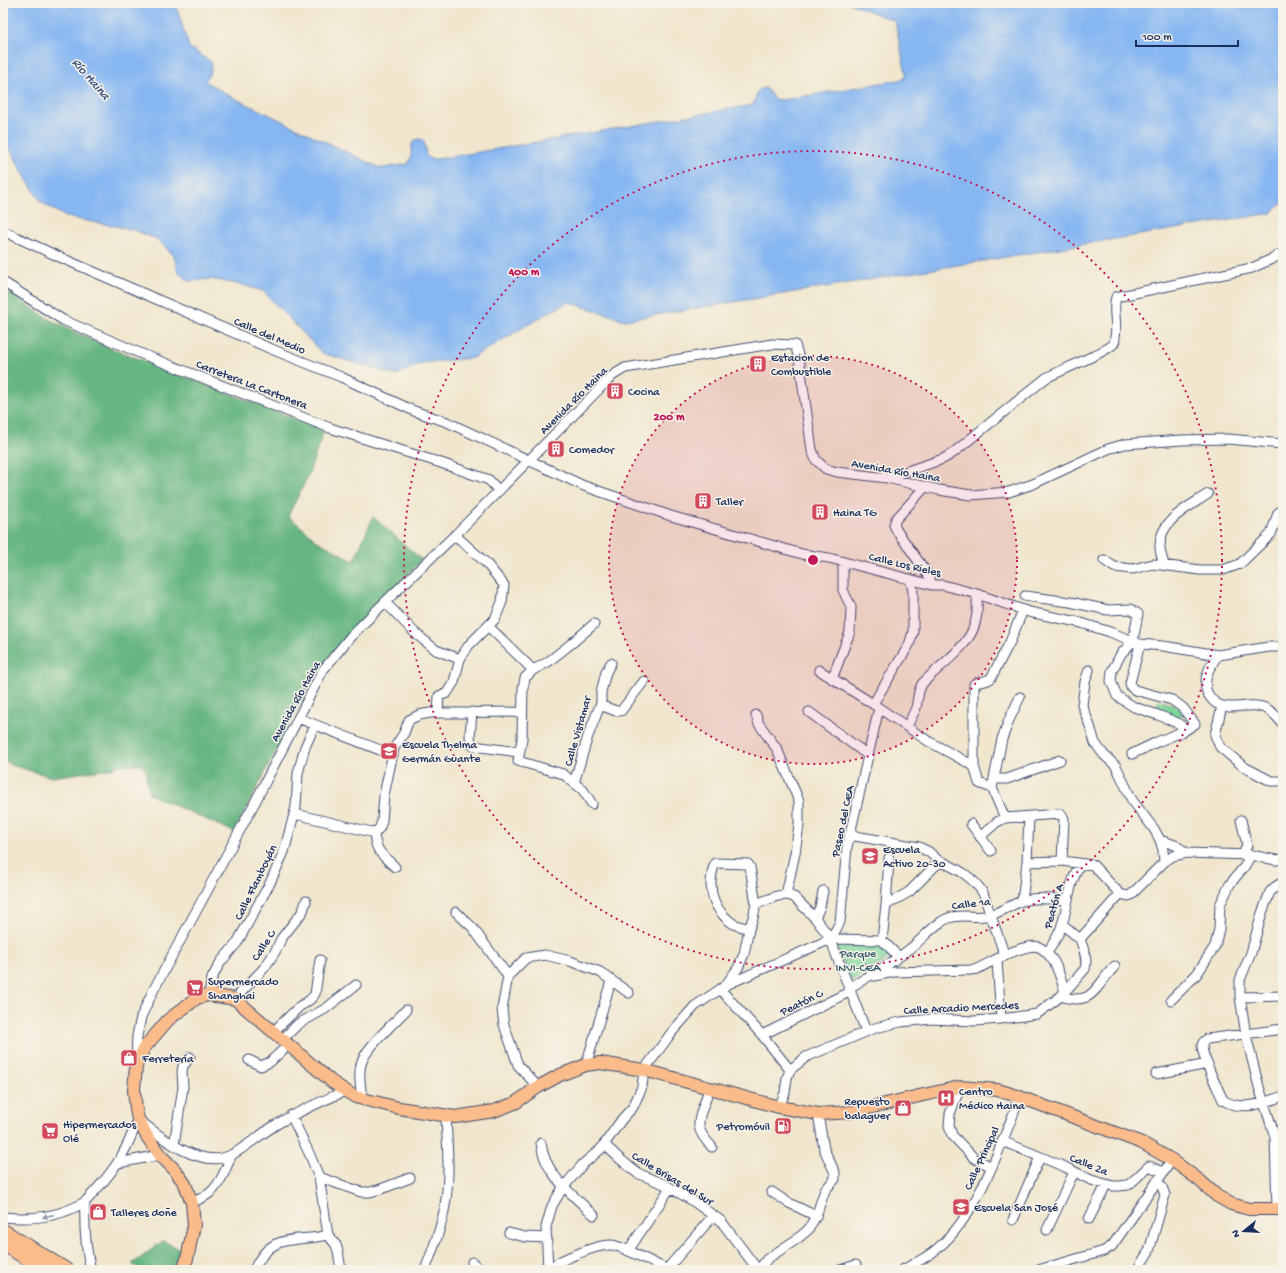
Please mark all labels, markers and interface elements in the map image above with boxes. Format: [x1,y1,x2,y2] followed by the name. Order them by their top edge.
[1136,22,1238,48] scale bar
[1141,31,1172,45] text: 100 m
[68,56,113,104] water label: Río Haina
[508,266,540,280] text: 400 m
[231,315,307,358] street label: Calle del Medio
[771,352,832,380] place label: Estacion de Combustible
[748,354,768,374] building icon: Estacion de Combustible
[194,358,309,414] street label: Carretera La Cartonera
[538,364,611,438] street label: Avenida Río Haina
[605,381,625,401] building icon: Cocina
[628,386,660,400] place label: Cocina
[654,411,685,425] text: 200 m
[546,439,566,459] building icon: Comedor
[569,444,616,458] place label: Comedor
[850,457,941,487] street label: Avenida Río Haina
[693,491,713,511] building icon: Taller
[715,496,745,510] place label: Taller
[810,502,830,522] building icon: Haina TG
[833,507,877,521] place label: Haina TG
[867,551,943,581] street label: Calle Los Rieles
[806,553,820,567] centre of rings
[269,659,325,745] street label: Avenida Río Haina
[562,693,596,768] street label: Calle Vistamar
[402,739,481,767] place label: Escuela Thelma Germán Guante
[379,741,399,761] school or university icon: Escuela Thelma Germán Guante
[829,783,859,859] street label: Paseo del CEA
[232,843,281,923] street label: Calle Flamboyán
[883,844,946,872] place label: Escuela Activo 20-30
[860,846,880,866] school or university icon: Escuela Activo 20-30
[1042,882,1068,932] street label: Peatón A
[951,896,992,914] street label: Calle 1a
[250,927,281,964] street label: Calle C
[835,948,881,976] park label: Parque INVI-CEA
[208,976,279,1004] place label: Supermercado Shanghai
[185,978,205,998] supermarket icon: Supermercado Shanghai
[777,987,827,1021] street label: Peatón C
[903,999,1019,1019] street label: Calle Arcadio Mercedes
[119,1048,139,1068] shop icon: Ferretería
[141,1053,194,1067] place label: Ferretería
[959,1086,1025,1114] place label: Centro Médico Haina
[936,1088,956,1108] hospital icon: Centro Médico Haina
[844,1096,892,1124] place label: Repuesto balaguer
[893,1098,913,1118] shop icon: Repuesto balaguer
[773,1116,793,1136] fuel station icon: Petromóvil
[63,1119,137,1147] place label: Hipermercados Olé
[40,1121,60,1141] supermarket icon: Hipermercados Olé
[716,1121,770,1135] place label: Petromóvil
[962,1125,1004,1193] street label: Calle Principal
[629,1150,717,1211] street label: Calle Brisas del Sur
[1067,1152,1110,1180] street label: Calle 2a
[951,1197,971,1217] school or university icon: Escuela San José
[88,1202,108,1222] shop icon: Talleres doñe
[974,1202,1059,1216] place label: Escuela San José
[110,1207,177,1221] place label: Talleres doñe
[1224,1211,1264,1251] north arrow
[42,1213,54,1219] one-way arrow
[1230,1228,1243,1239] text: N

